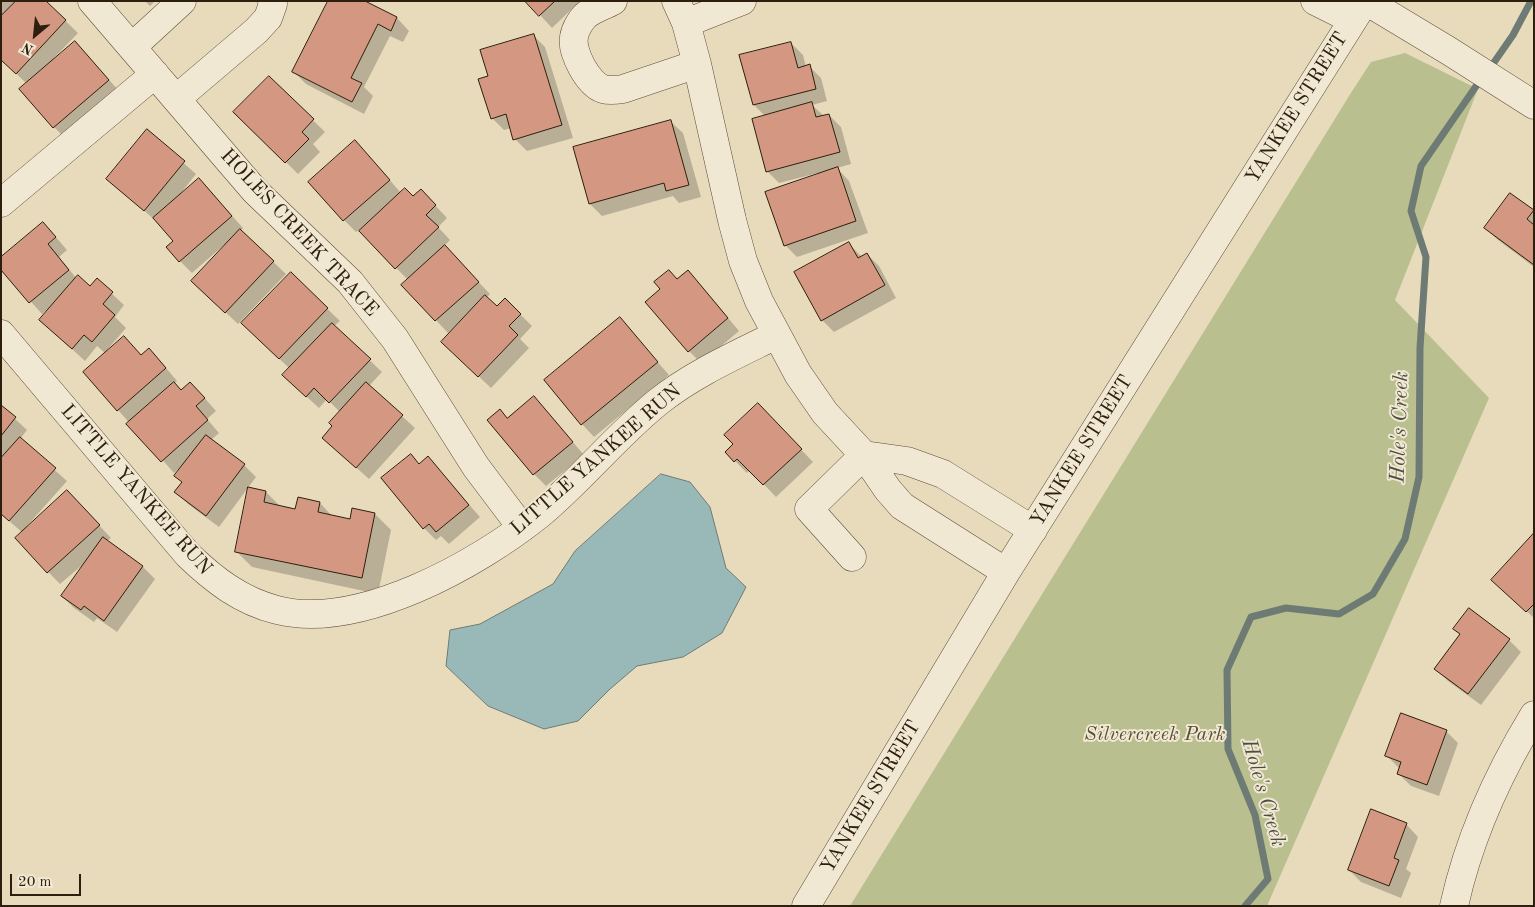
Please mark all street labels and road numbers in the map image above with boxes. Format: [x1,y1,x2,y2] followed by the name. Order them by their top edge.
[1241,28,1353,188] street label: YANKEE STREET
[215,144,383,322] street label: HOLES CREEK TRACE
[1026,371,1138,531] street label: YANKEE STREET
[506,379,686,541] street label: LITTLE YANKEE RUN
[55,400,217,580] street label: LITTLE YANKEE RUN
[816,716,926,878] street label: YANKEE STREET

